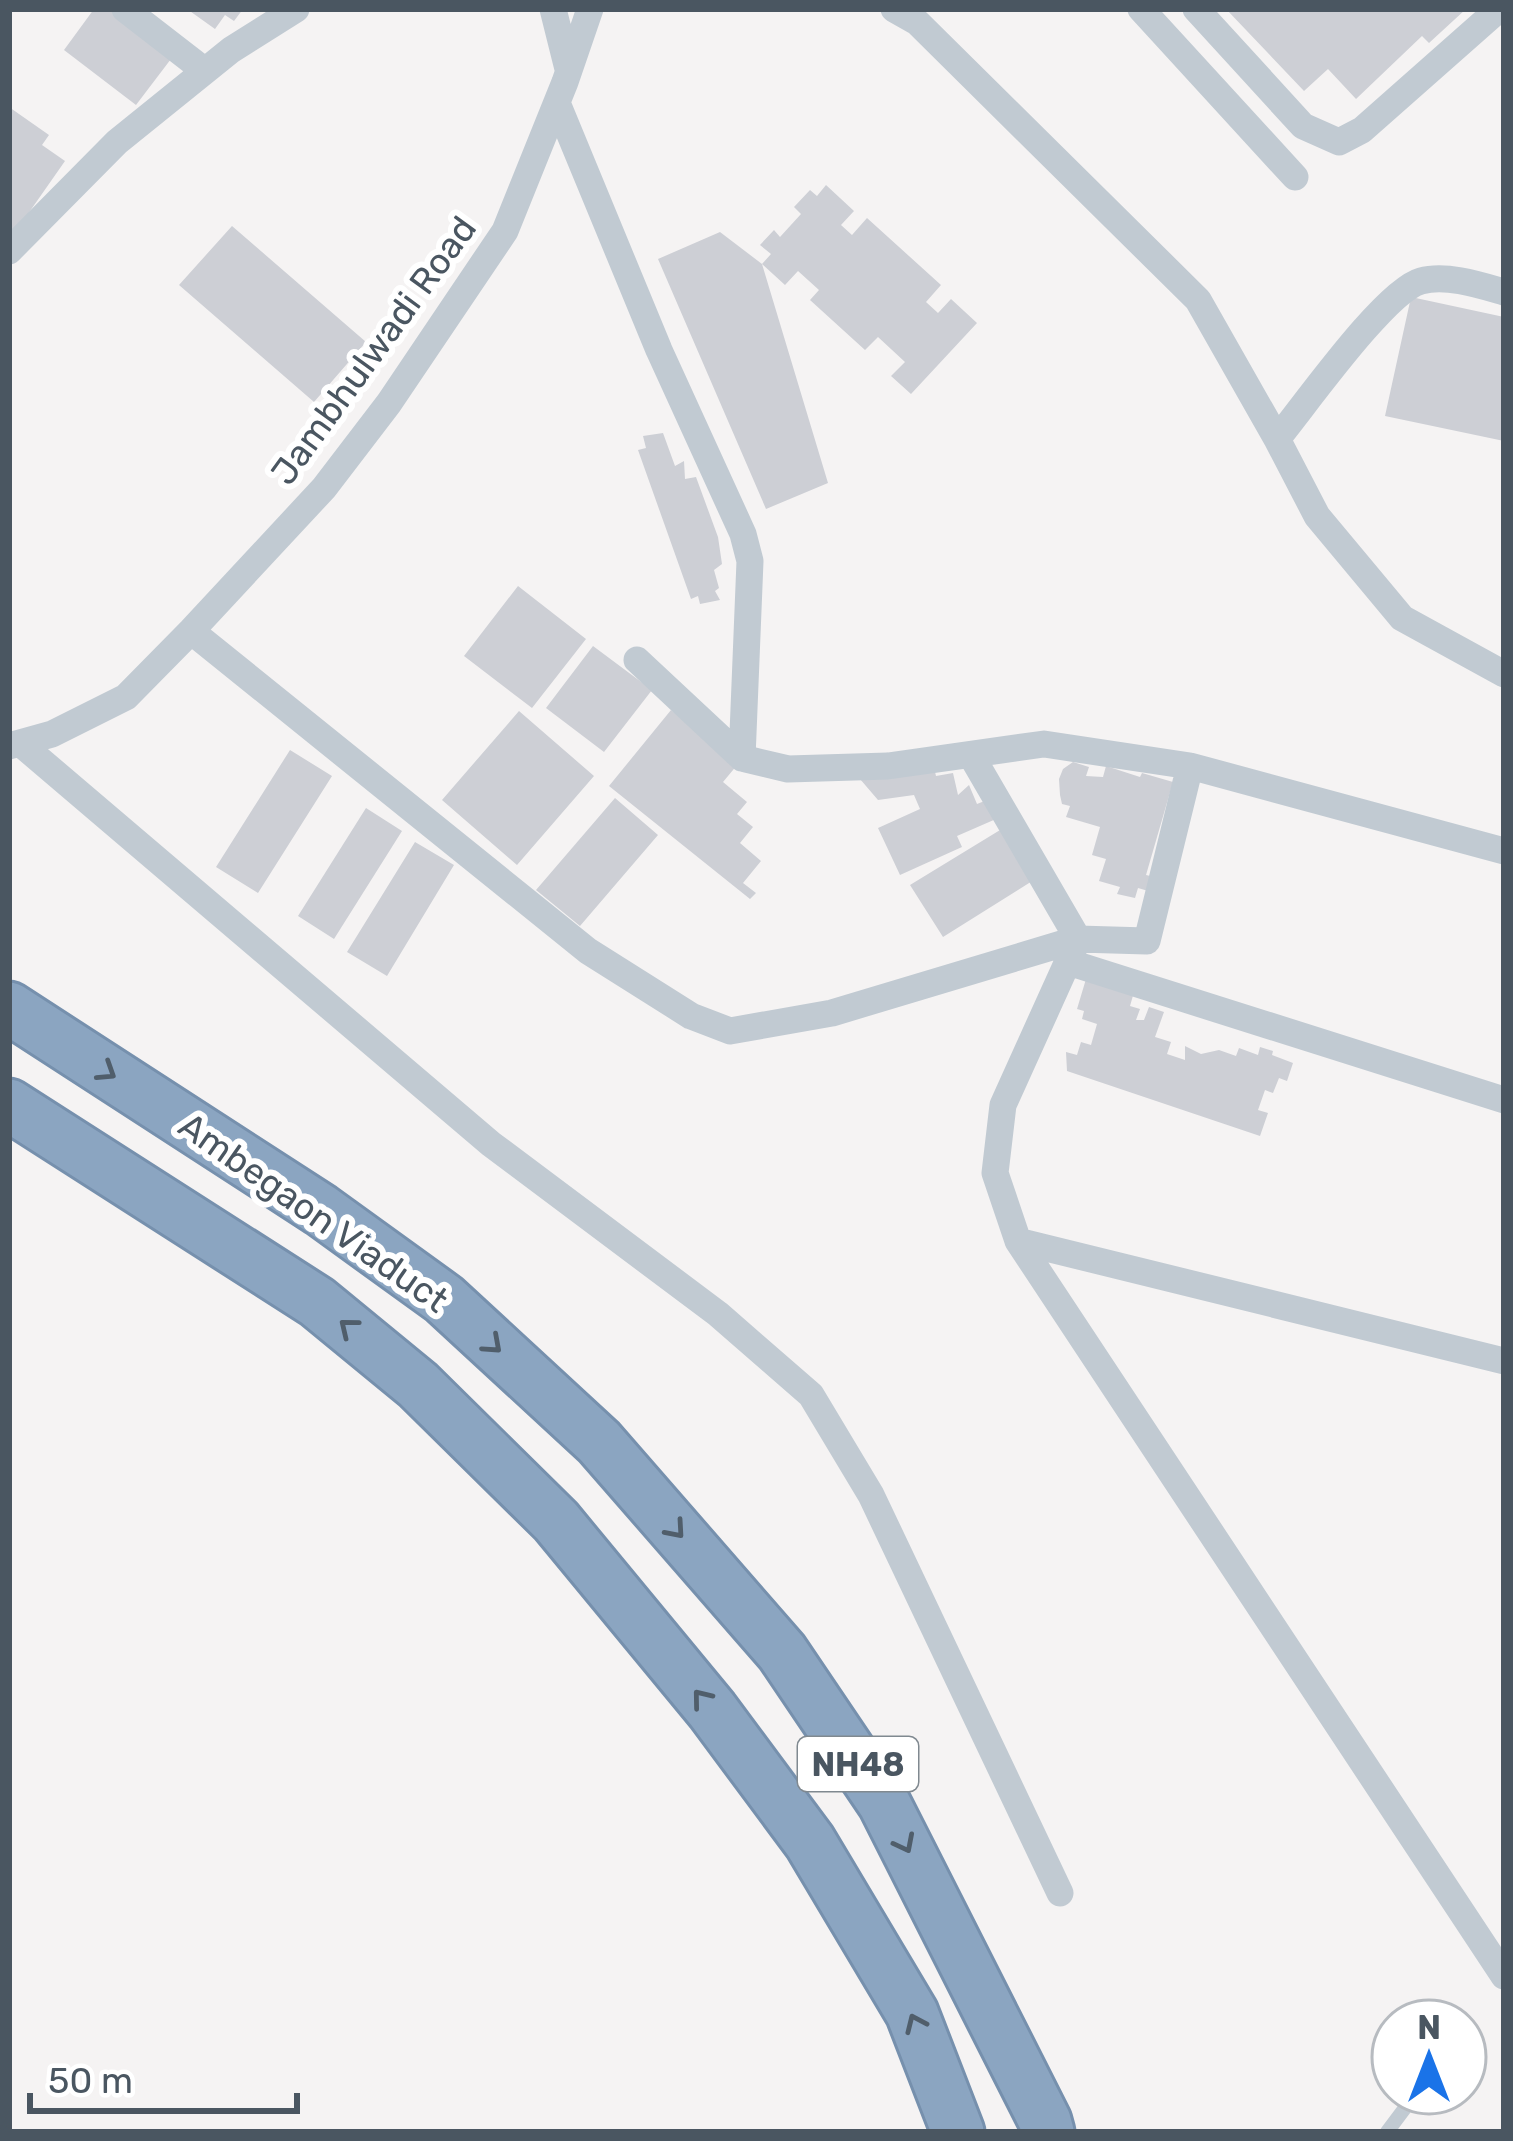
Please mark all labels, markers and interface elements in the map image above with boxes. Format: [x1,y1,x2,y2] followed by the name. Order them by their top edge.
[262,208,485,493] street label: Jambhulwadi Road
[94,1057,116,1079] one-way arrow
[171,1103,456,1321] street label: Ambegaon Viaduct
[339,1320,361,1342] one-way arrow
[480,1331,501,1352] one-way arrow
[661,1516,683,1538] one-way arrow
[694,1689,716,1711] one-way arrow
[798,1737,918,1791] road number: NH48
[891,1831,914,1853] one-way arrow
[1369,1997,1489,2117] north arrow
[1417,2008,1441,2047] text: N
[905,2014,929,2035] one-way arrow
[30,2039,297,2113] scale bar
[48,2059,133,2102] text: 50 m

